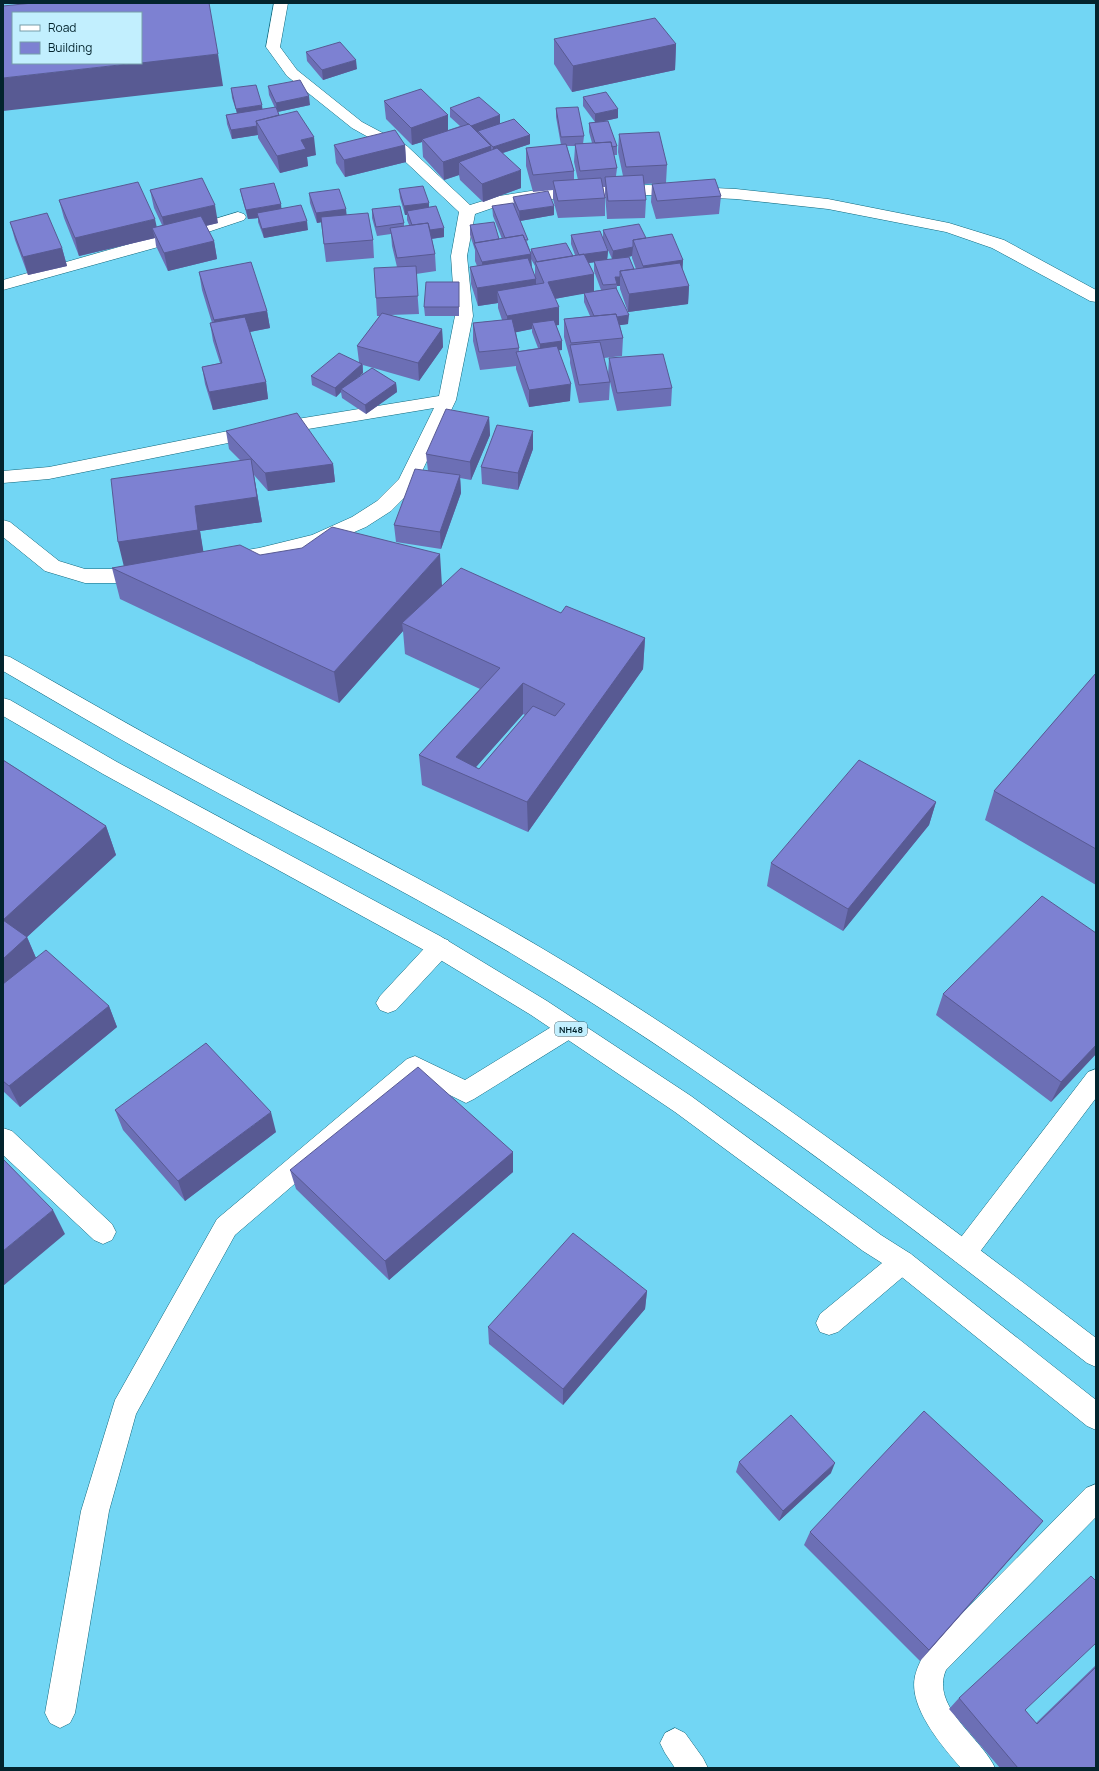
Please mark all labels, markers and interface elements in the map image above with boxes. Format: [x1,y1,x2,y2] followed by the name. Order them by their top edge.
[12,12,142,64] legend
[48,19,76,36] text: Road
[48,39,92,56] text: Building
[555,1022,587,1036] road number: NH48

